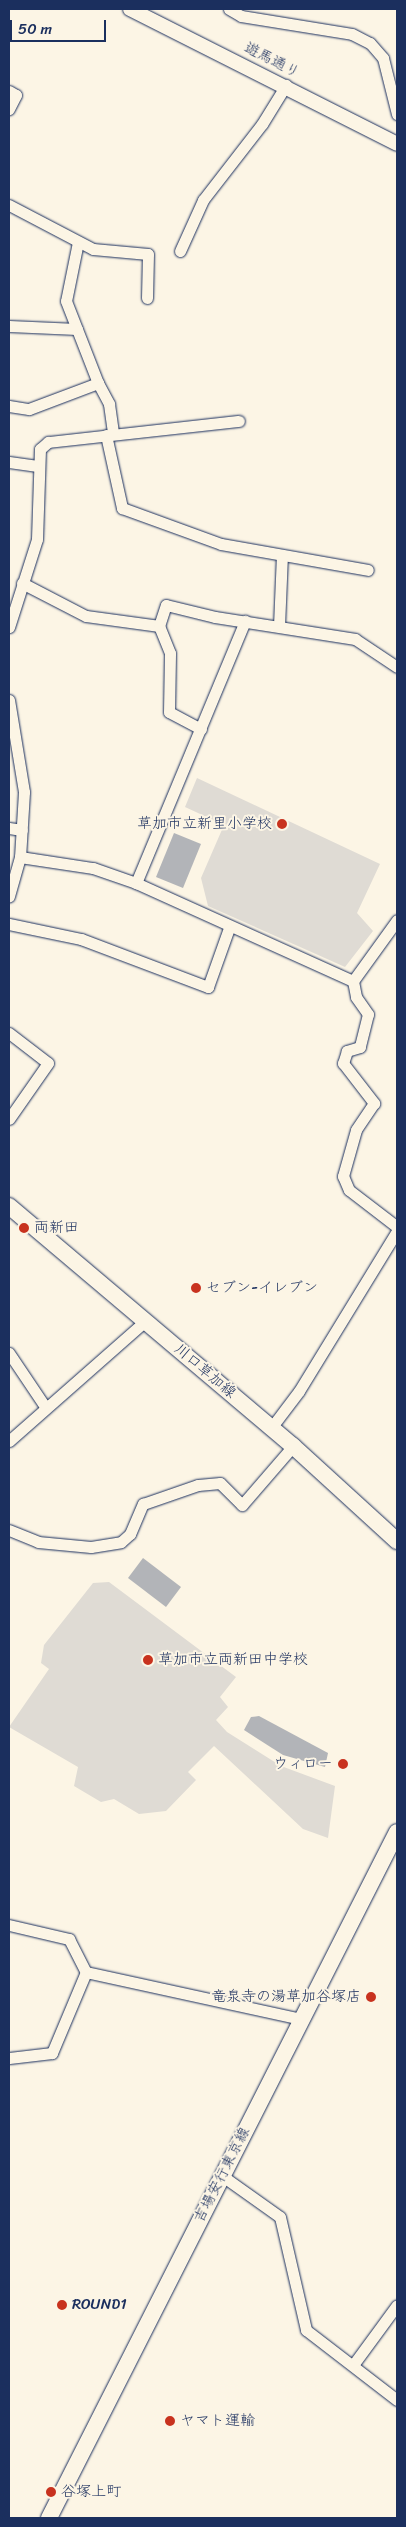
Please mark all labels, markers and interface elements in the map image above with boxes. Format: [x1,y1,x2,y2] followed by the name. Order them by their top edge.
[12,10,109,42] scale bar
[18,16,52,42] text: 50 m
[241,38,303,82] street label: 遊馬通り
[137,815,272,833] place label: 草加市立新里小学校
[276,818,288,830] marker: 草加市立新里小学校
[34,1219,79,1237] place label: 両新田
[18,1222,30,1234] marker: 両新田
[206,1279,318,1297] place label: セブン-イレブン
[190,1282,202,1294] marker: セブン-イレブン
[170,1340,240,1402] street label: 川口草加線
[158,1651,308,1669] place label: 草加市立両新田中学校
[142,1654,154,1666] marker: 草加市立両新田中学校
[273,1755,333,1773] place label: ウィロー
[337,1758,349,1770] marker: ウィロー
[211,1988,361,2006] place label: 竜泉寺の湯草加谷塚店
[365,1991,377,2003] marker: 竜泉寺の湯草加谷塚店
[190,2124,254,2226] street label: 吉場安行東京線
[72,2296,127,2314] place label: ROUND1
[56,2299,68,2311] marker: ROUND1
[180,2412,255,2430] place label: ヤマト運輸
[164,2415,176,2427] marker: ヤマト運輸
[61,2483,121,2501] place label: 谷塚上町
[45,2486,57,2498] marker: 谷塚上町

